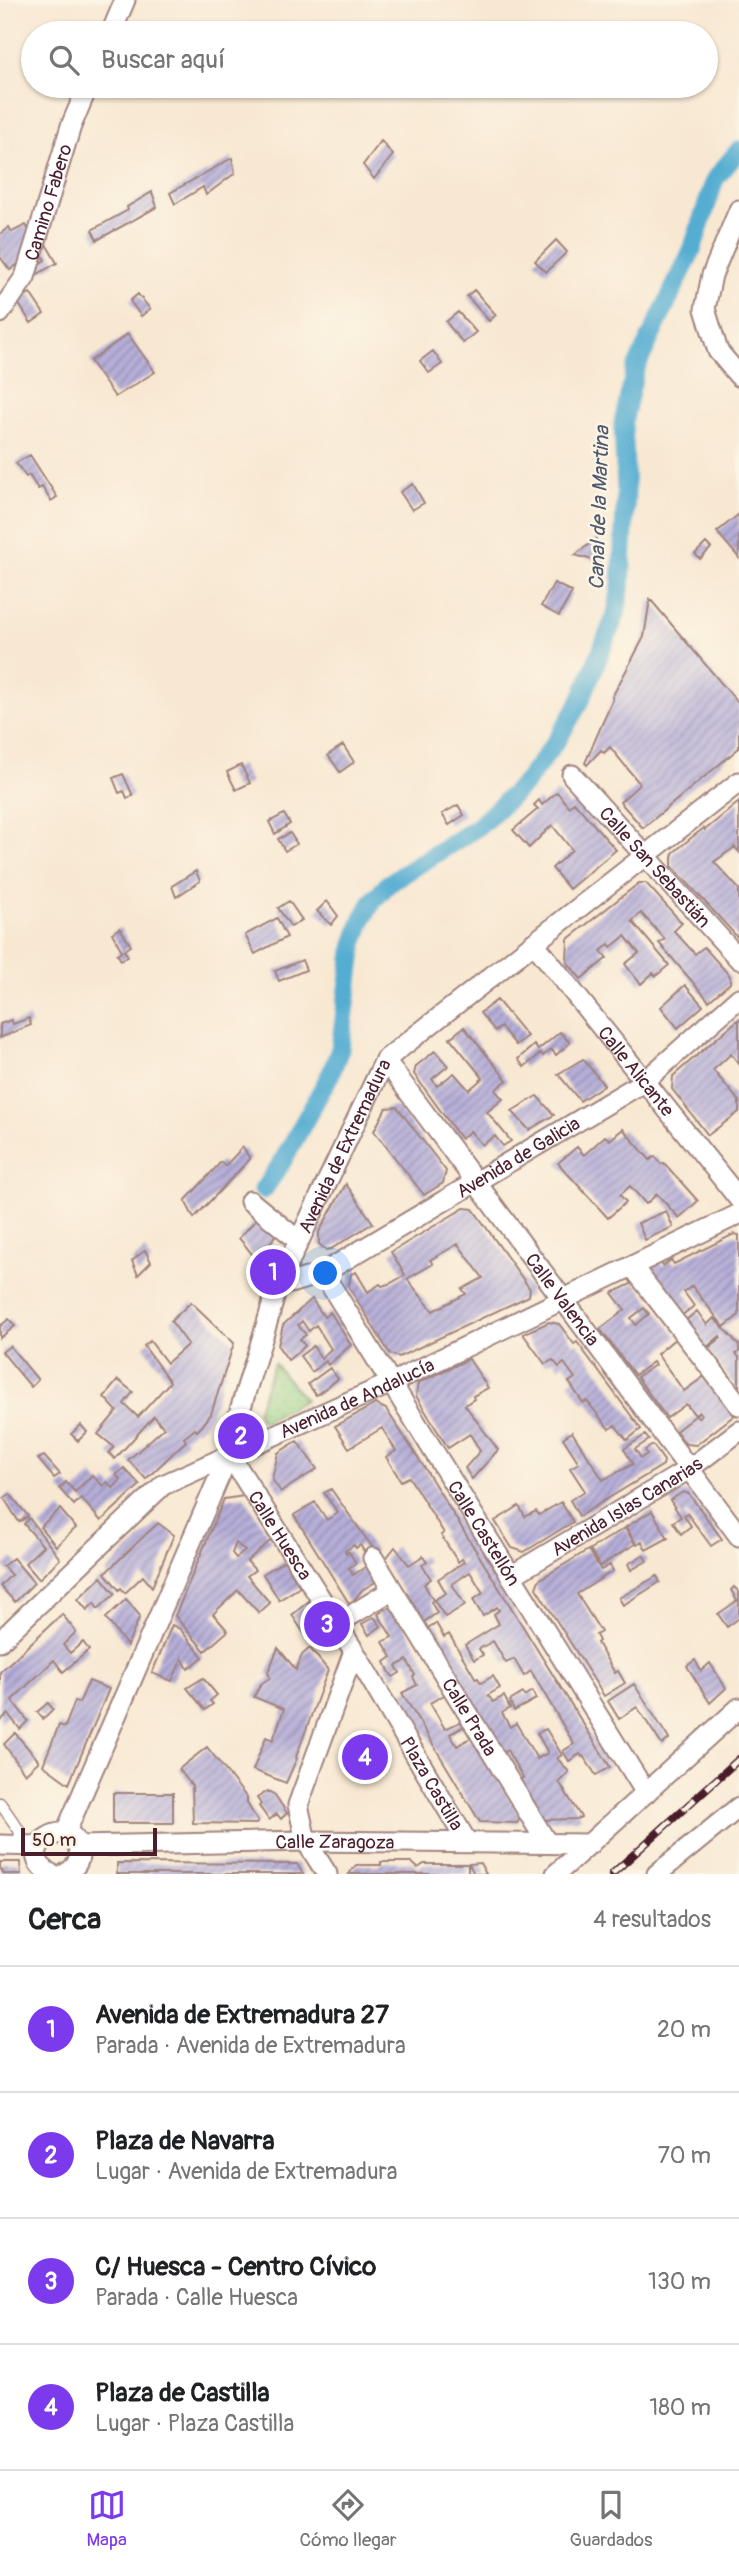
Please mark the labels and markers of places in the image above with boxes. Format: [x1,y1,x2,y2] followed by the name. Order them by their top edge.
[250,1246,296,1298] pin: 1
[218,1410,264,1462] pin: 2
[304,1598,350,1650] pin: 3
[342,1731,388,1783] pin: 4

